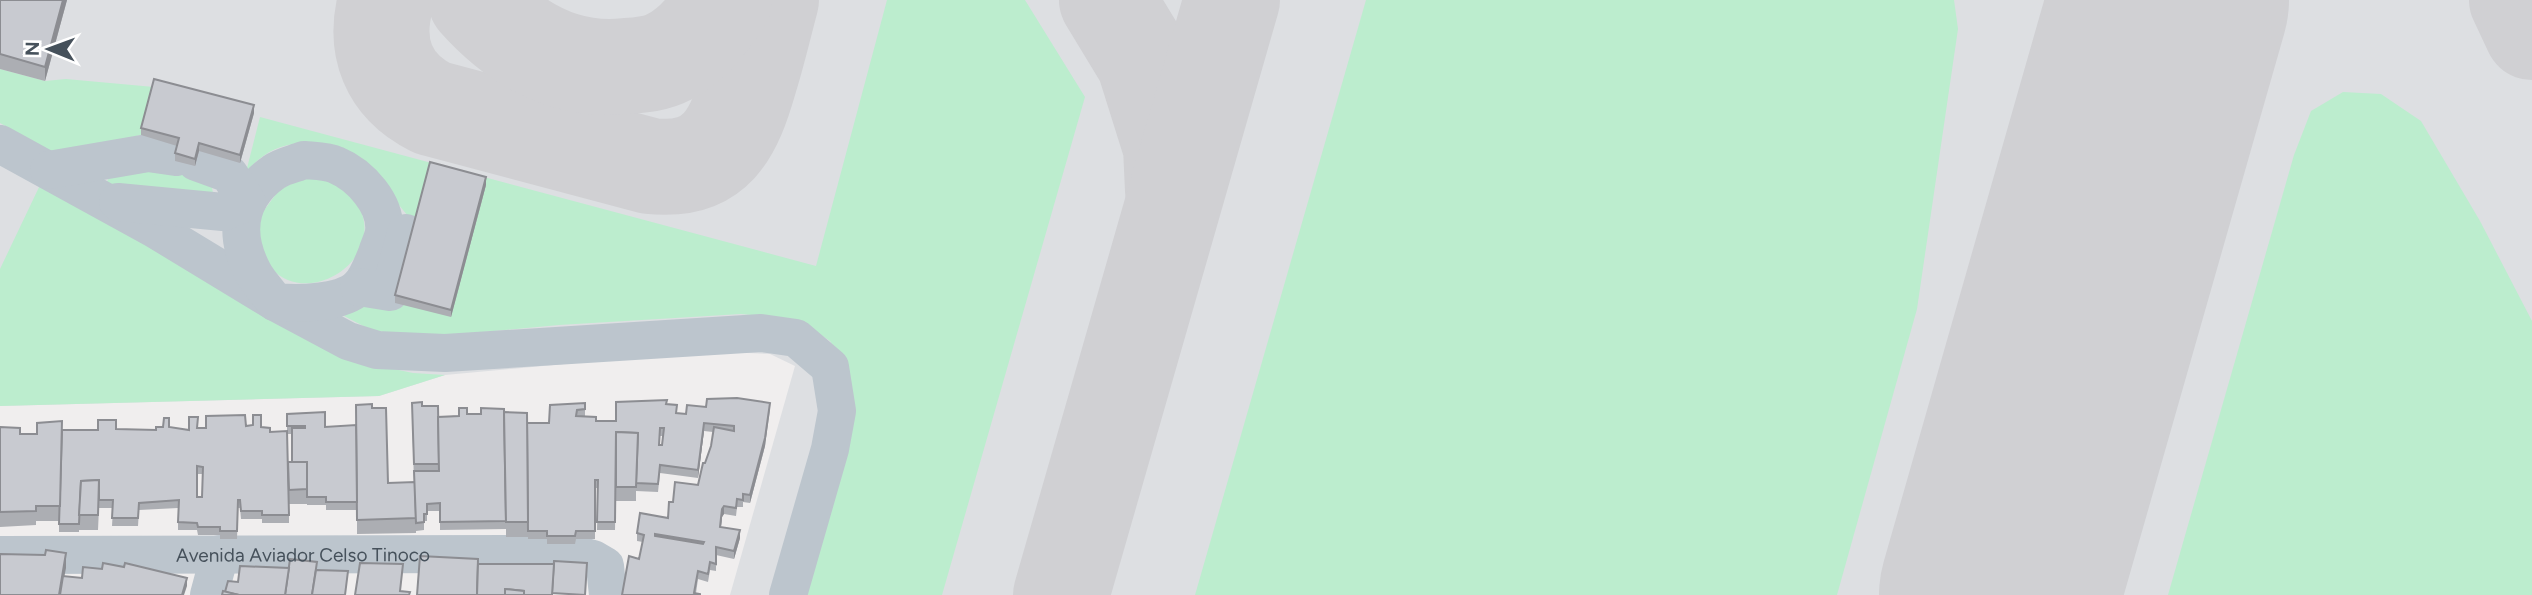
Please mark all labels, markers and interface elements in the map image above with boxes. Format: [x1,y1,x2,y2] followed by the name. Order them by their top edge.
[14,14,84,84] north arrow
[21,41,44,56] text: N
[176,543,430,567] street label: Avenida Aviador Celso Tinoco

